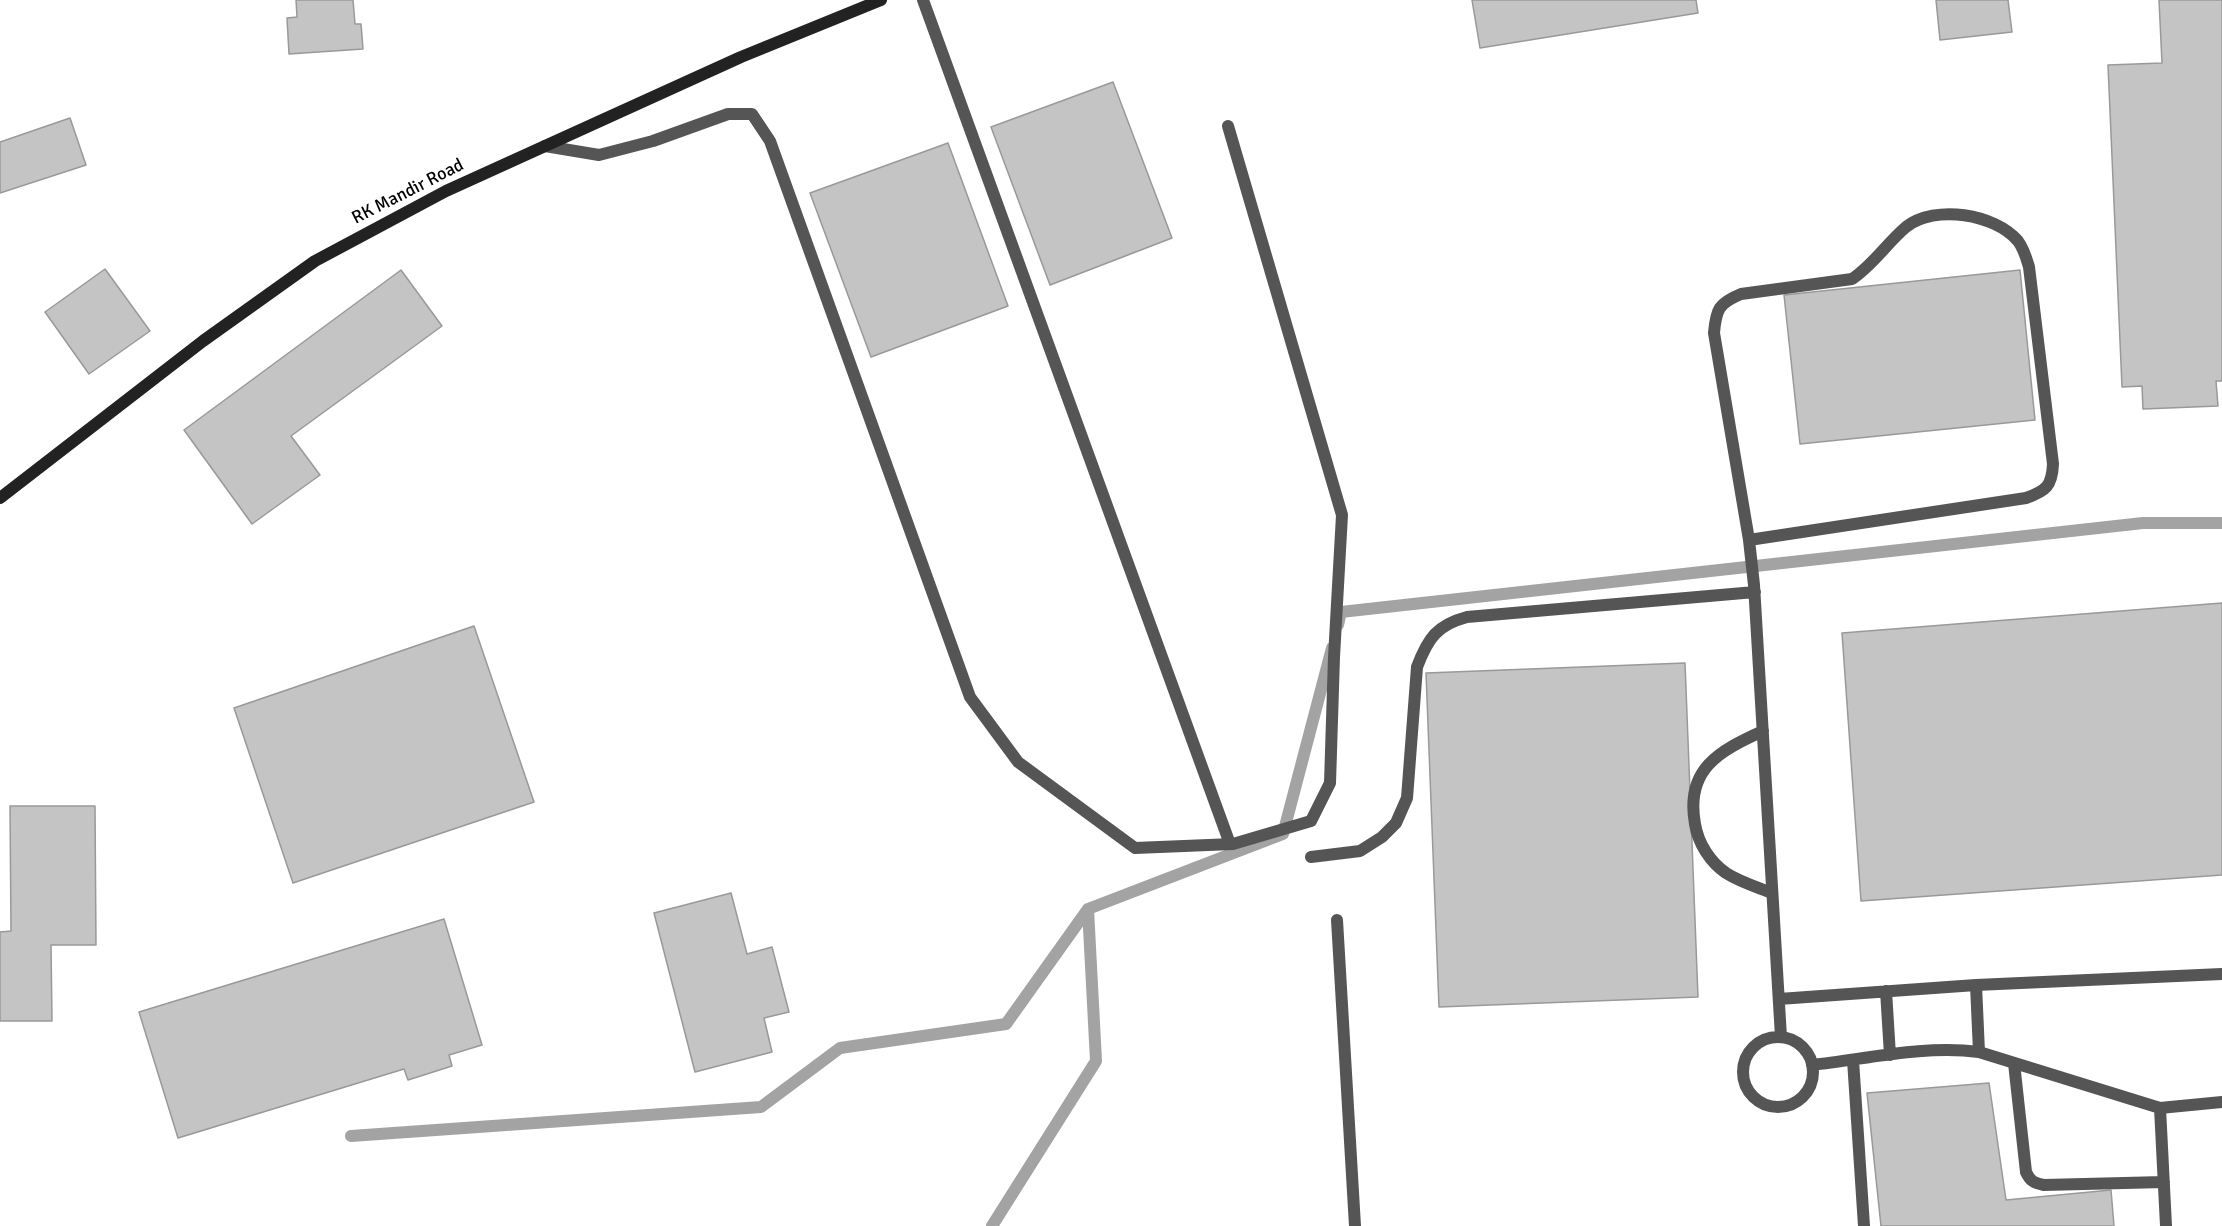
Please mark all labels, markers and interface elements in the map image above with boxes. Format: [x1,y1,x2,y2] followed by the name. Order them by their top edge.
[349,155,467,229] street label: RK Mandir Road

